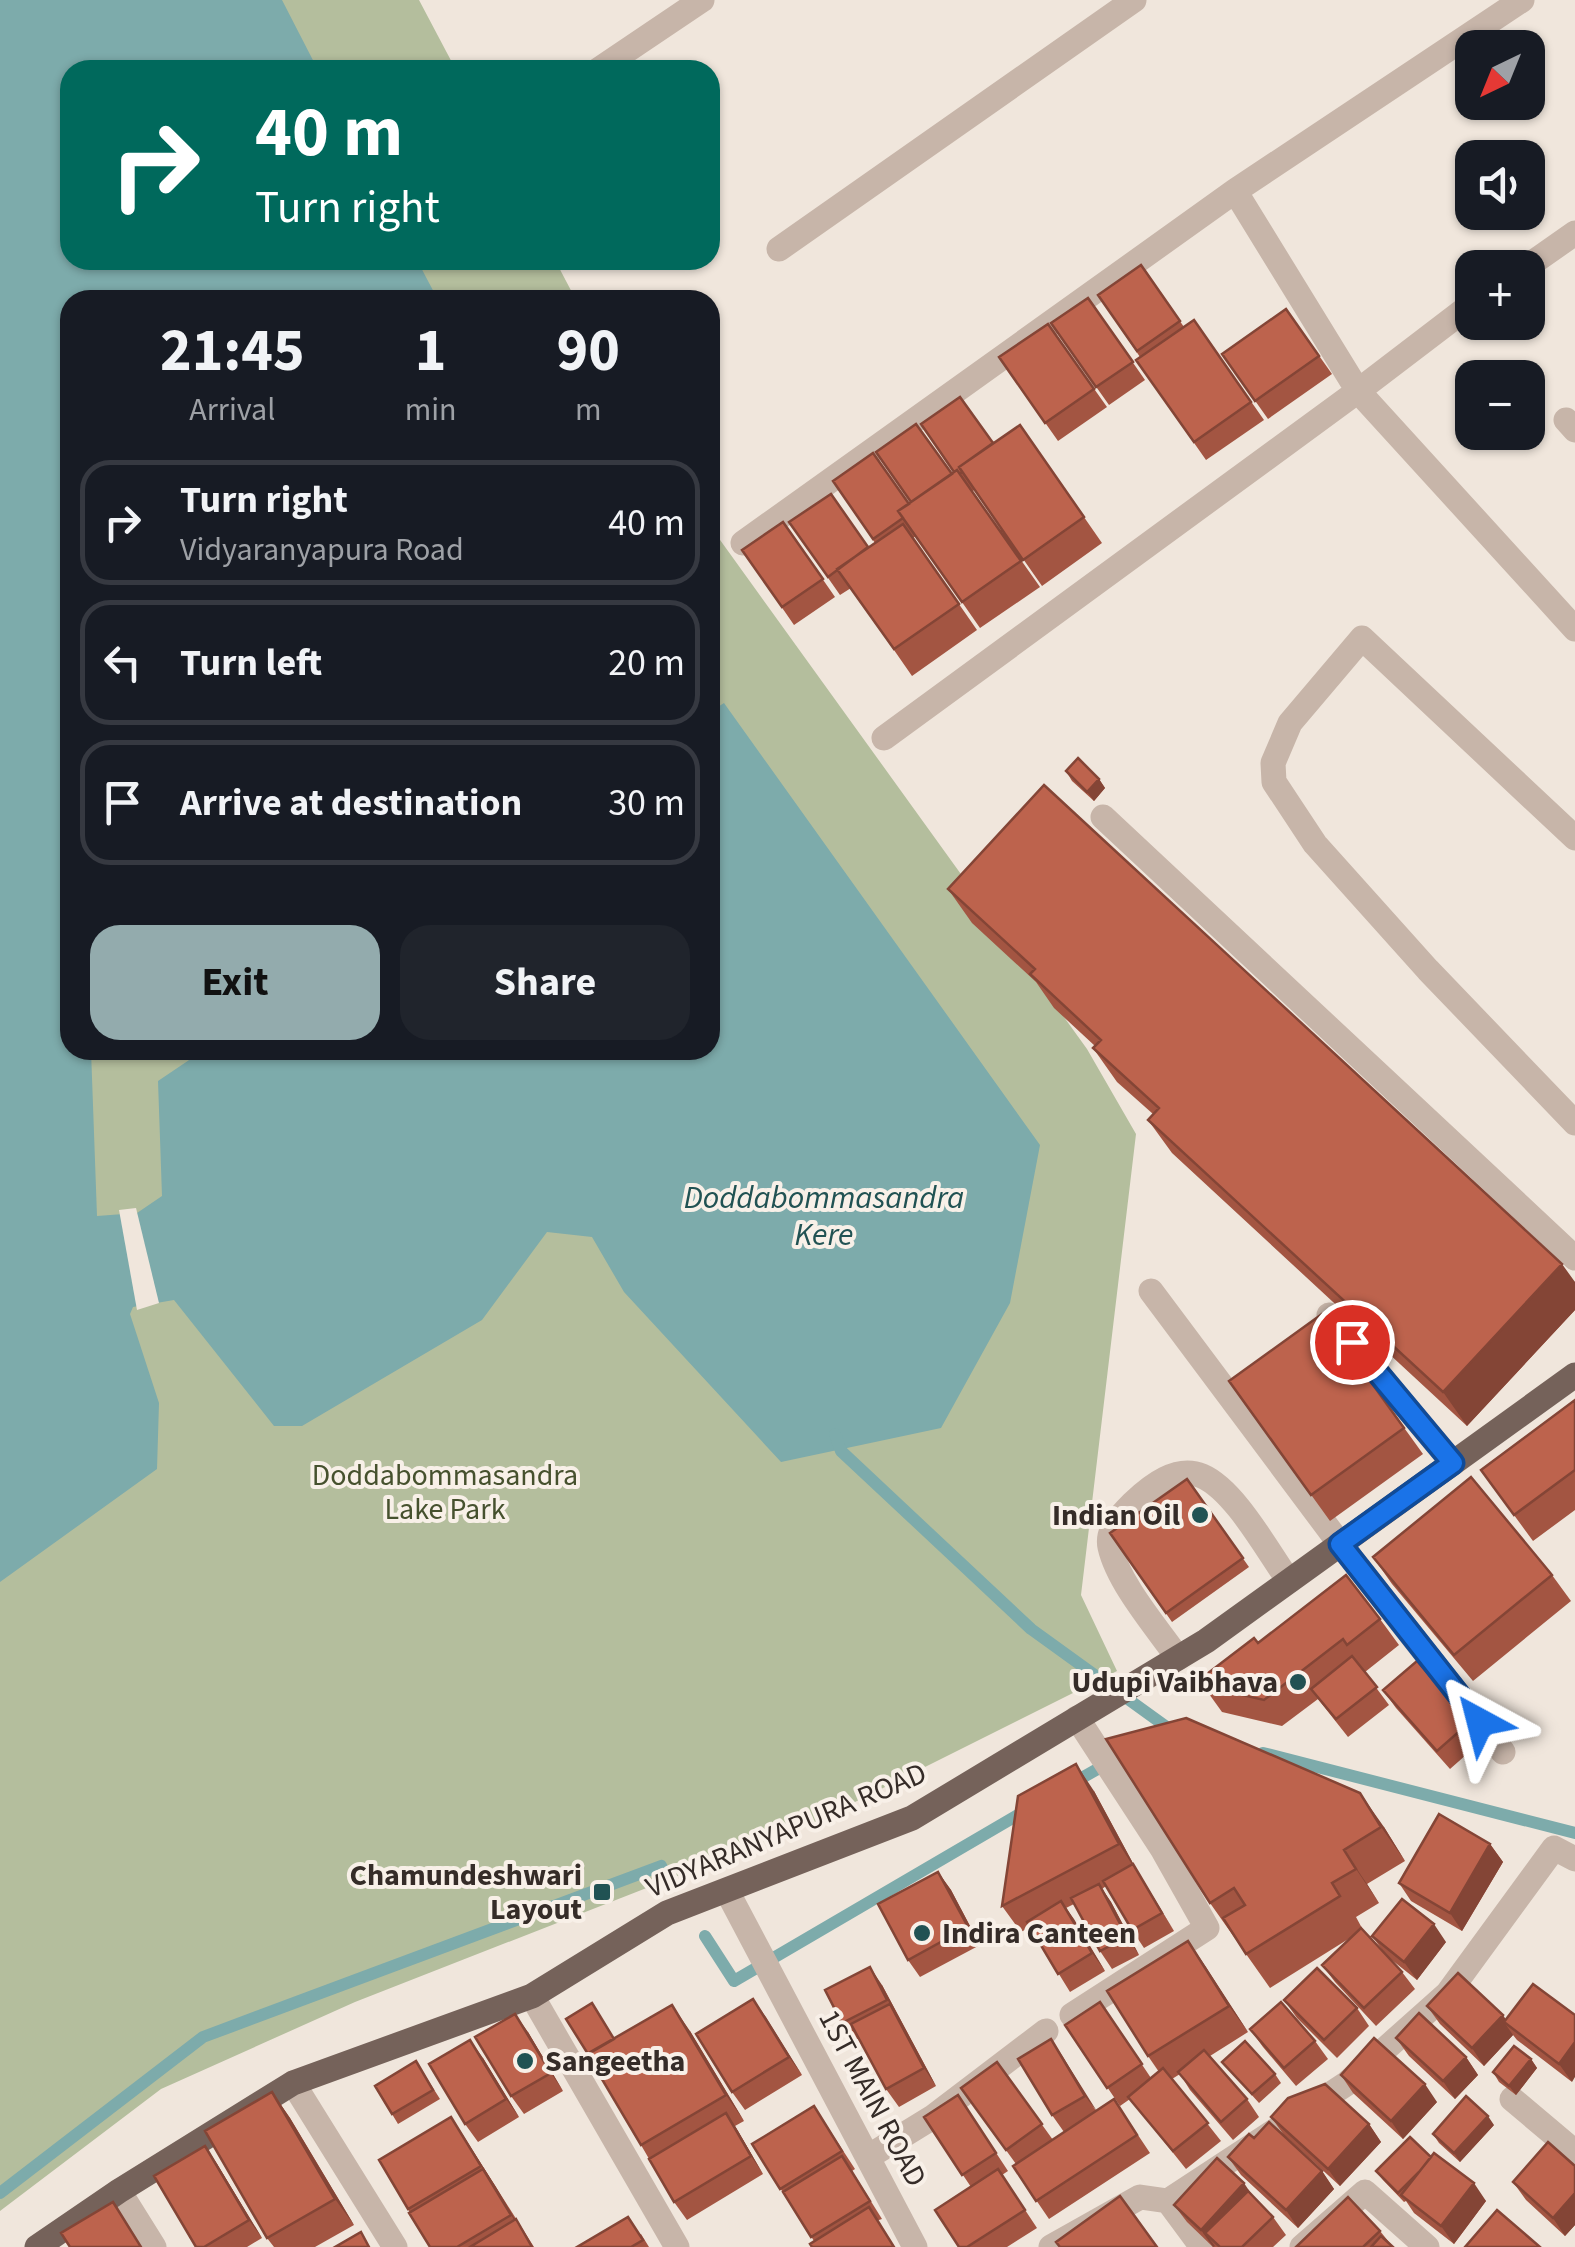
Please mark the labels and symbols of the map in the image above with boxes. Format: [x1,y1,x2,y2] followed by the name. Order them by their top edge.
[1455,30,1545,120] north arrow
[684,1175,964,1258] water label: Doddabommasandra Kere
[1310,1300,1395,1385] pin
[312,1454,578,1531] park label: Doddabommasandra Lake Park
[1052,1494,1180,1537] place label: Indian Oil
[1189,1504,1211,1526] marker: Indian Oil
[1072,1661,1278,1704] place label: Udupi Vaibhava
[1428,1670,1532,1774] position arrow
[1287,1671,1309,1693] marker: Udupi Vaibhava
[639,1752,933,1909] street label: VIDYARANYAPURA ROAD
[350,1854,583,1931] place label: Chamundeshwari Layout
[591,1881,613,1903] marker: Chamundeshwari Layout
[942,1912,1136,1955] place label: Indira Canteen
[911,1922,933,1944] marker: Indira Canteen
[808,2002,937,2195] street label: 1ST MAIN ROAD
[545,2040,685,2083] place label: Sangeetha
[514,2050,536,2072] marker: Sangeetha

